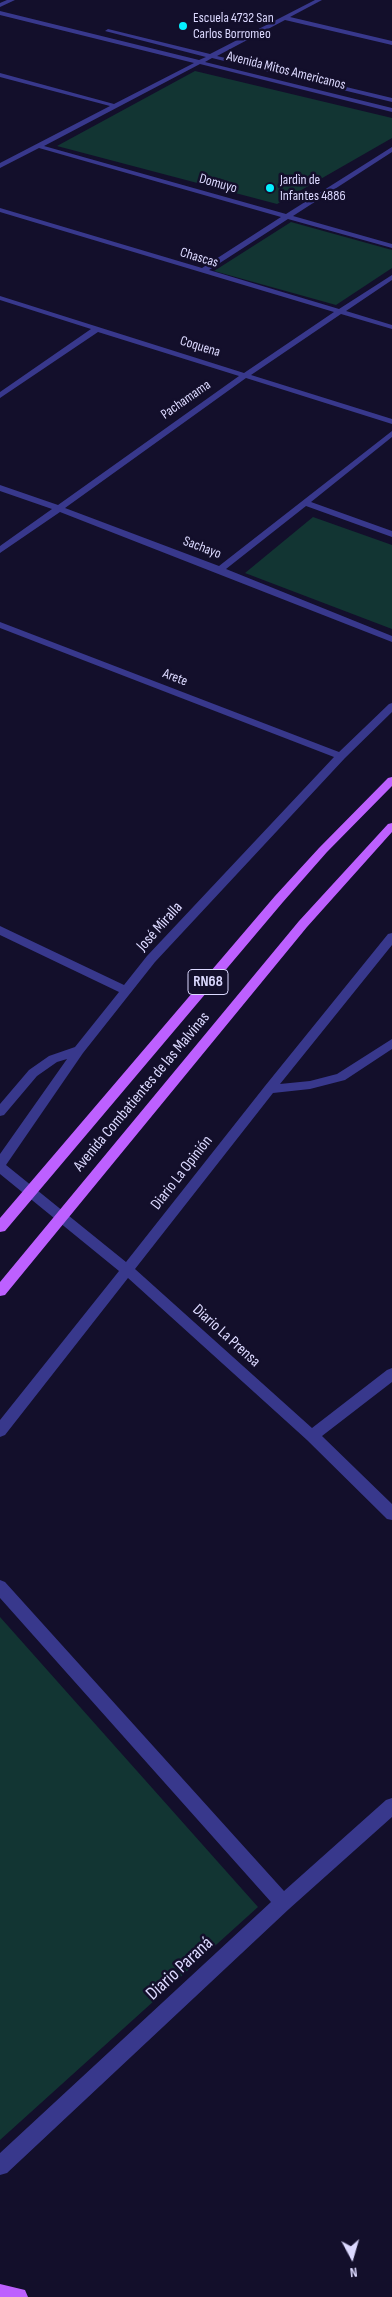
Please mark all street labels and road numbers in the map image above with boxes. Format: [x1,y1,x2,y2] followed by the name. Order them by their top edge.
[225,48,347,94] street label: Avenida Mitos Americanos
[197,171,239,197] street label: Domuyo
[178,244,220,272] street label: Chascas
[178,333,222,361] street label: Coquena
[158,377,214,423] street label: Pachamama
[181,533,223,563] street label: Sachayo
[160,666,190,690] street label: Arete
[133,898,187,956] street label: José Miralla
[188,970,228,994] road number: RN68
[70,1008,214,1176] street label: Avenida Combatientes de las Malvinas
[147,1132,217,1214] street label: Diario La Opinión
[188,1301,264,1371] street label: Diario La Prensa
[142,1932,218,2006] street label: Diario Paraná

